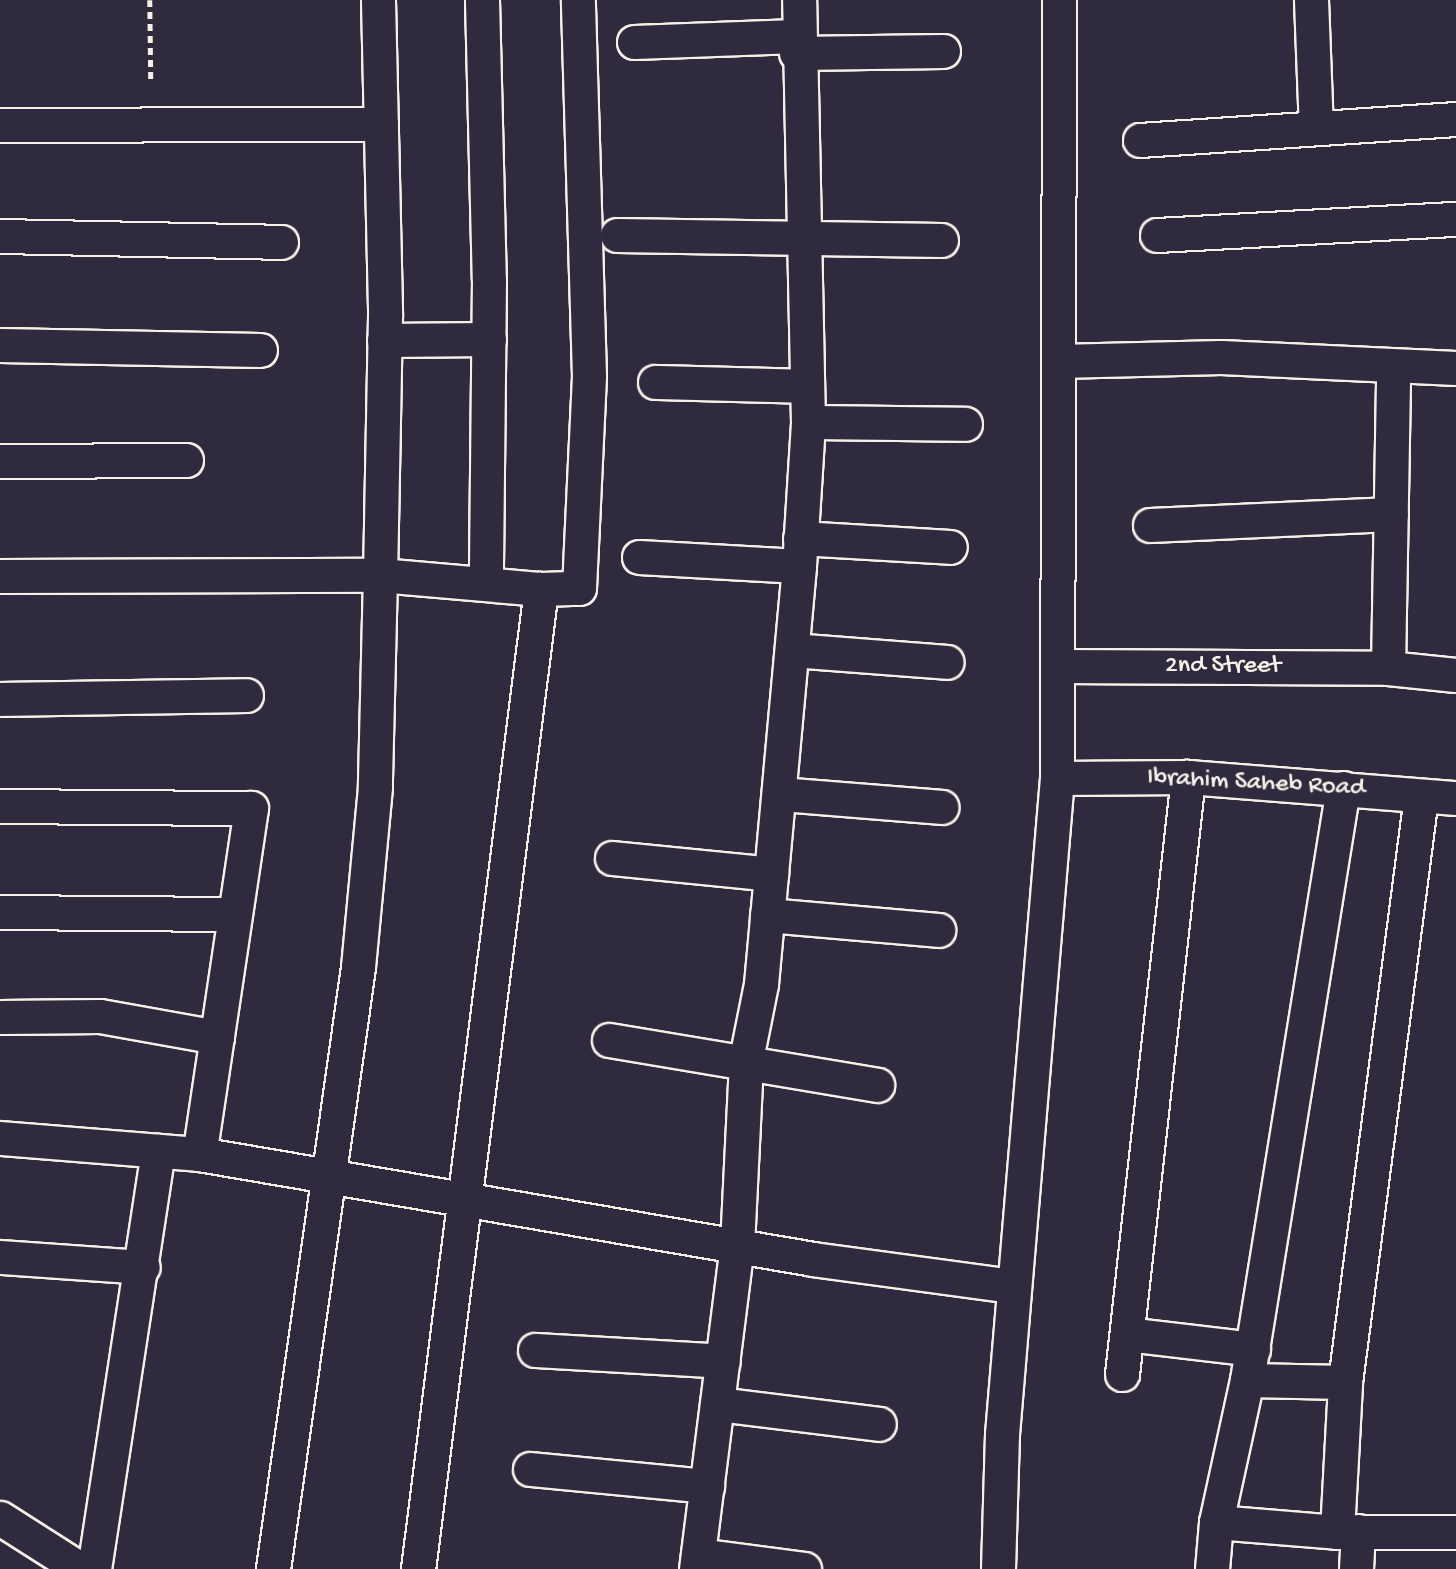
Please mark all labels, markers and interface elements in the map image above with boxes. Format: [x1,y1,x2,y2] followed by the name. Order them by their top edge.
[1165,651,1281,683] street label: 2nd Street
[1146,763,1366,805] street label: Ibrahim Saheb Road

